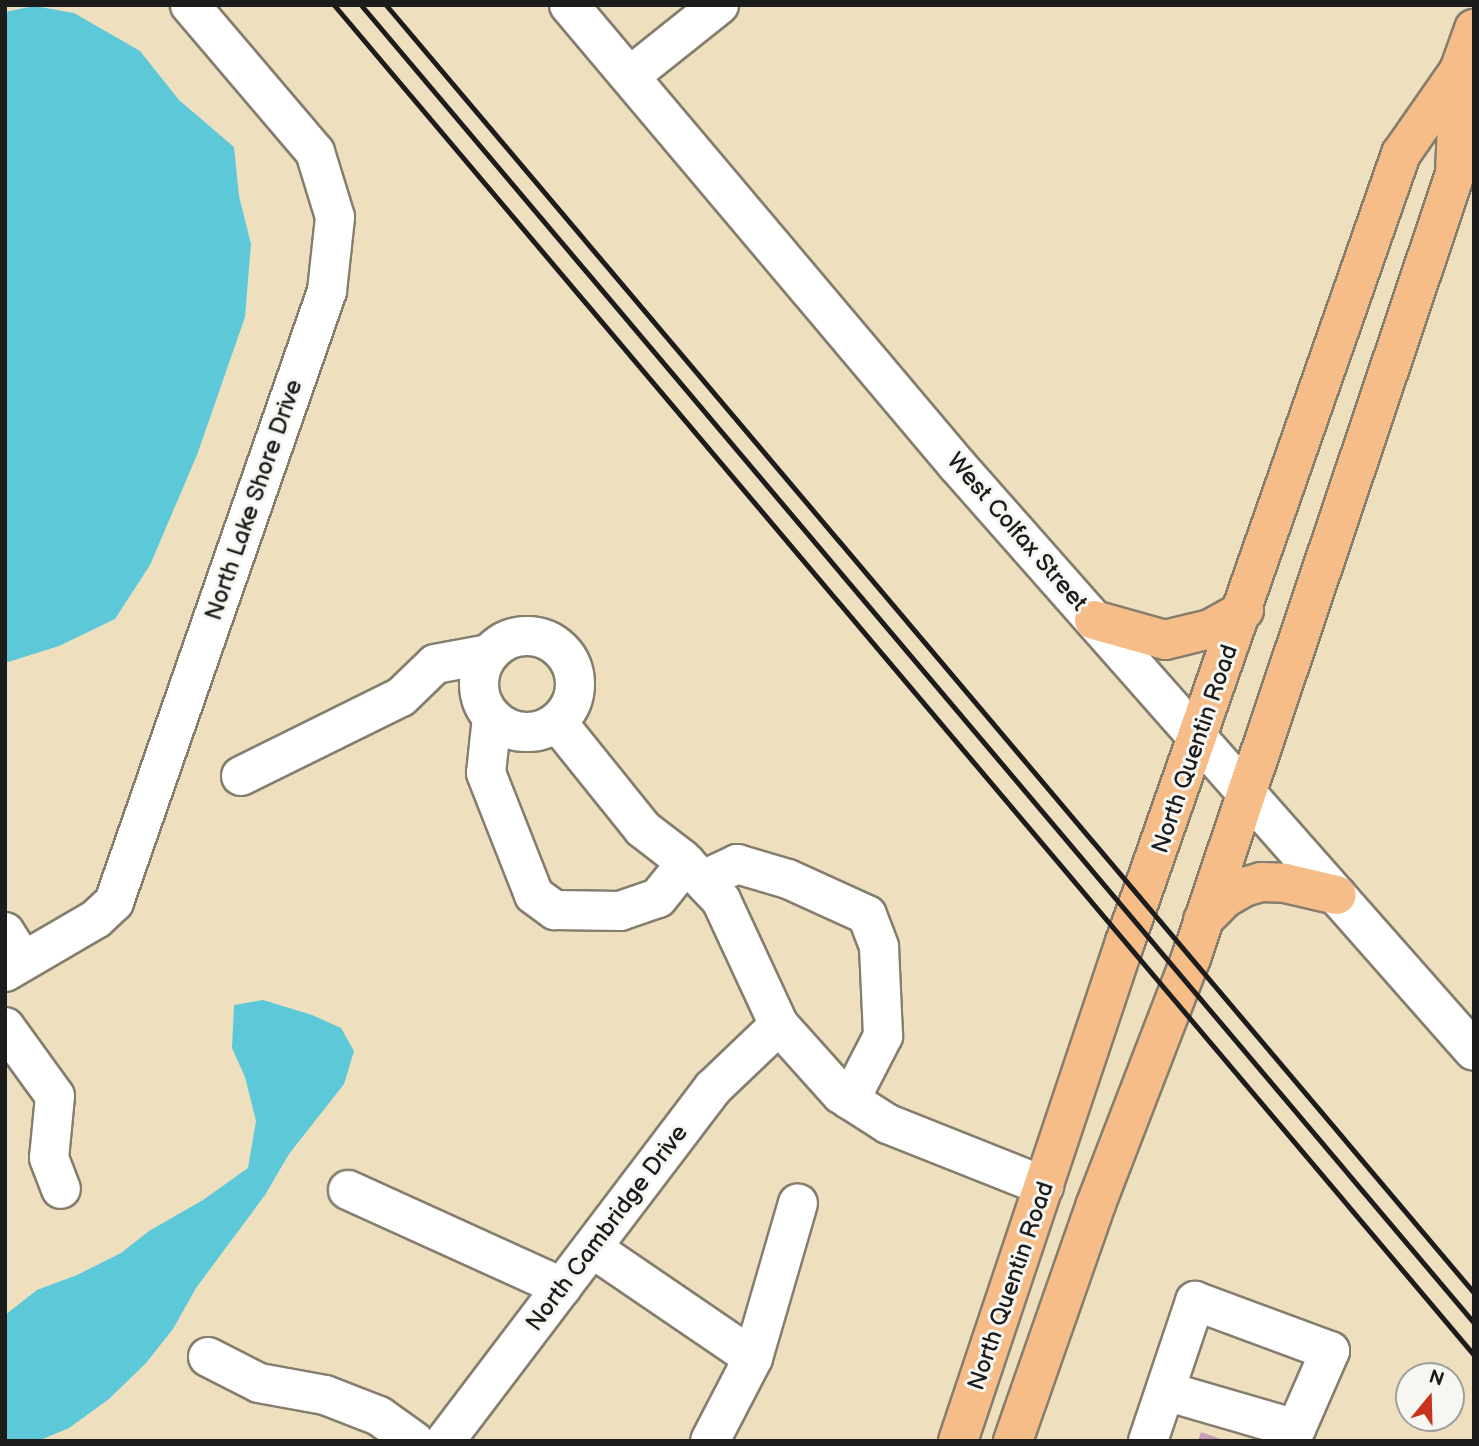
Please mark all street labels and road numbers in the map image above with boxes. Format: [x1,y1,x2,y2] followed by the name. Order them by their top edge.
[199,376,309,624] street label: North Lake Shore Drive
[940,447,1094,617] street label: West Colfax Street
[1146,641,1244,857] street label: North Quentin Road
[520,1119,694,1337] street label: North Cambridge Drive
[962,1178,1060,1394] street label: North Quentin Road

